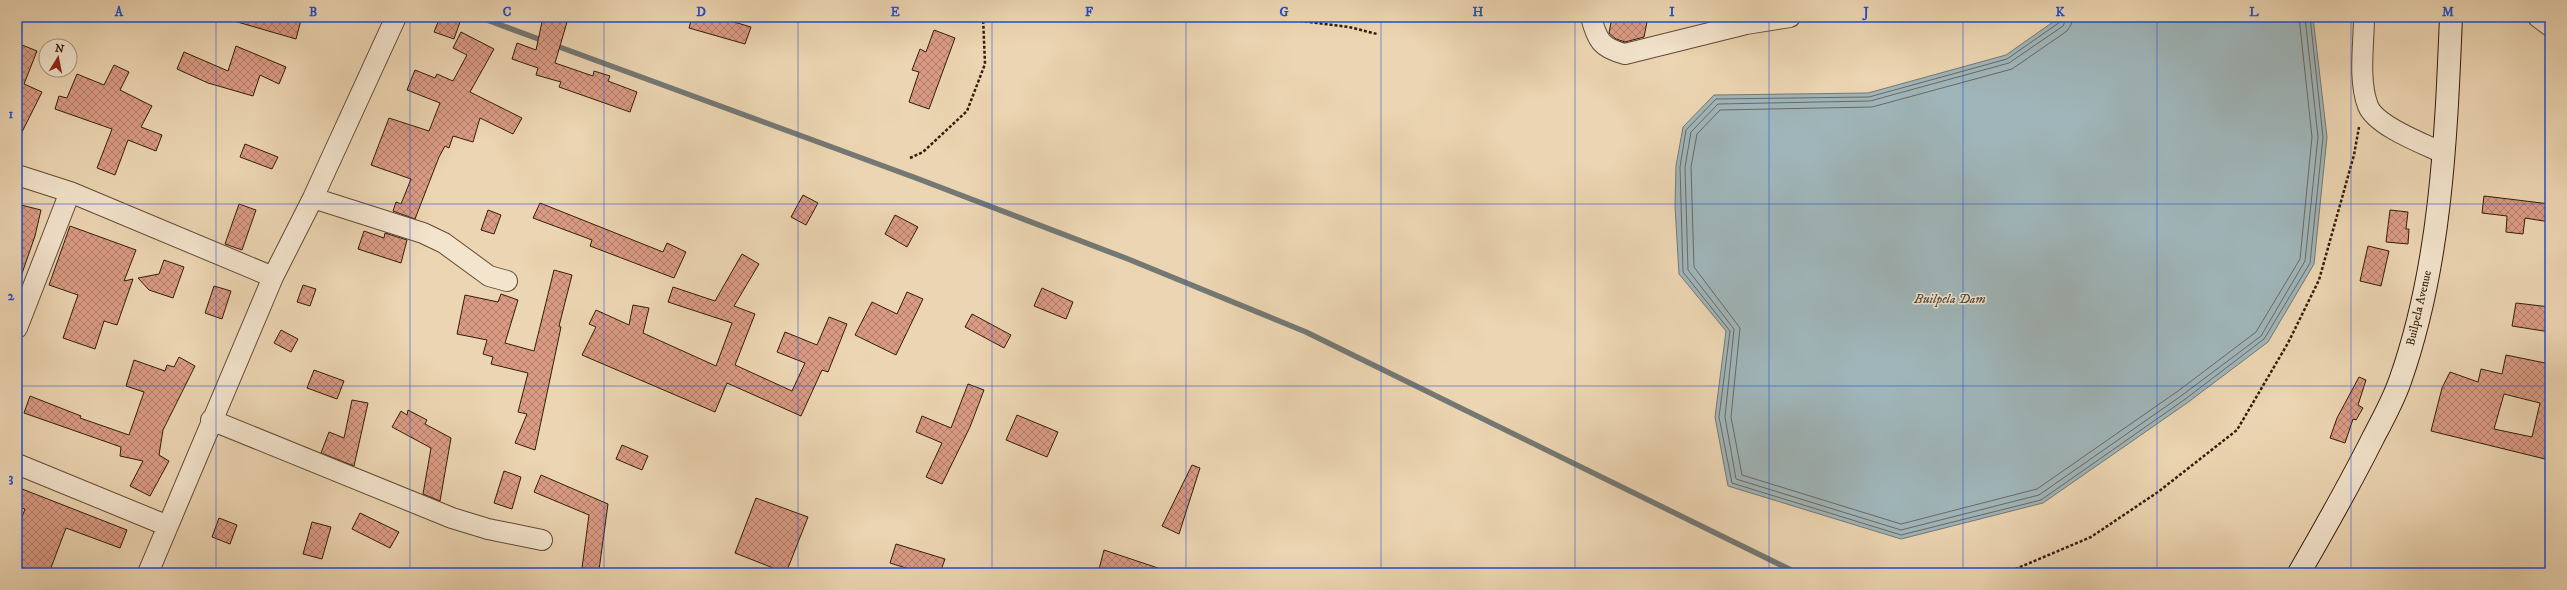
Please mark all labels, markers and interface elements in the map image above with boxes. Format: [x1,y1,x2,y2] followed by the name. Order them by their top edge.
[114,4,124,20] text: A
[309,4,317,20] text: B
[503,4,512,20] text: C
[696,4,706,20] text: D
[890,4,900,20] text: E
[1085,4,1094,20] text: F
[1279,4,1289,20] text: G
[1473,4,1484,20] text: H
[1669,4,1675,20] text: I
[1861,4,1869,21] text: J
[2055,4,2065,20] text: K
[2249,4,2259,20] text: L
[2442,4,2454,20] text: M
[38,38,78,78] north arrow
[54,41,65,57] text: N
[9,106,14,122] text: 1
[2403,269,2435,347] street label: Builpela Avenue
[8,288,15,304] text: 2
[1913,291,1986,307] water label: Builpela Dam
[9,470,14,486] text: 3

